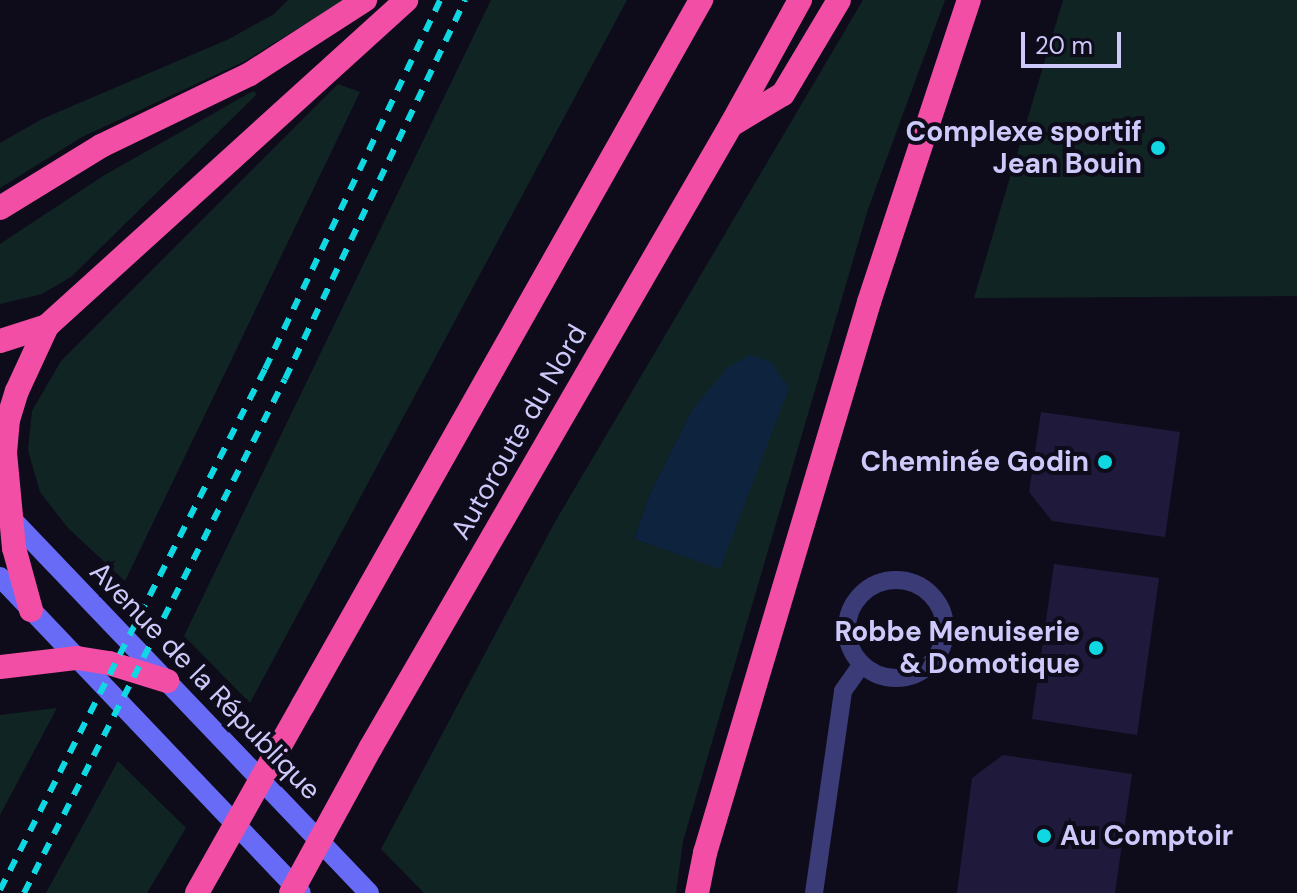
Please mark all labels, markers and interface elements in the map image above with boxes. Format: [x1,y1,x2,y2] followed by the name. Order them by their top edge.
[1025,16,1125,66] scale bar
[1035,30,1093,61] text: 20 m
[906,115,1142,181] place label: Complexe sportif Jean Bouin
[1149,139,1167,157] marker: Complexe sportif Jean Bouin
[444,319,594,545] street label: Autoroute du Nord
[860,445,1089,479] place label: Cheminée Godin
[1096,453,1114,471] marker: Cheminée Godin
[83,555,327,807] street label: Avenue de la République
[834,615,1080,681] place label: Robbe Menuiserie & Domotique
[1087,639,1105,657] marker: Robbe Menuiserie & Domotique
[1060,819,1233,853] place label: Au Comptoir
[1035,827,1053,845] marker: Au Comptoir

